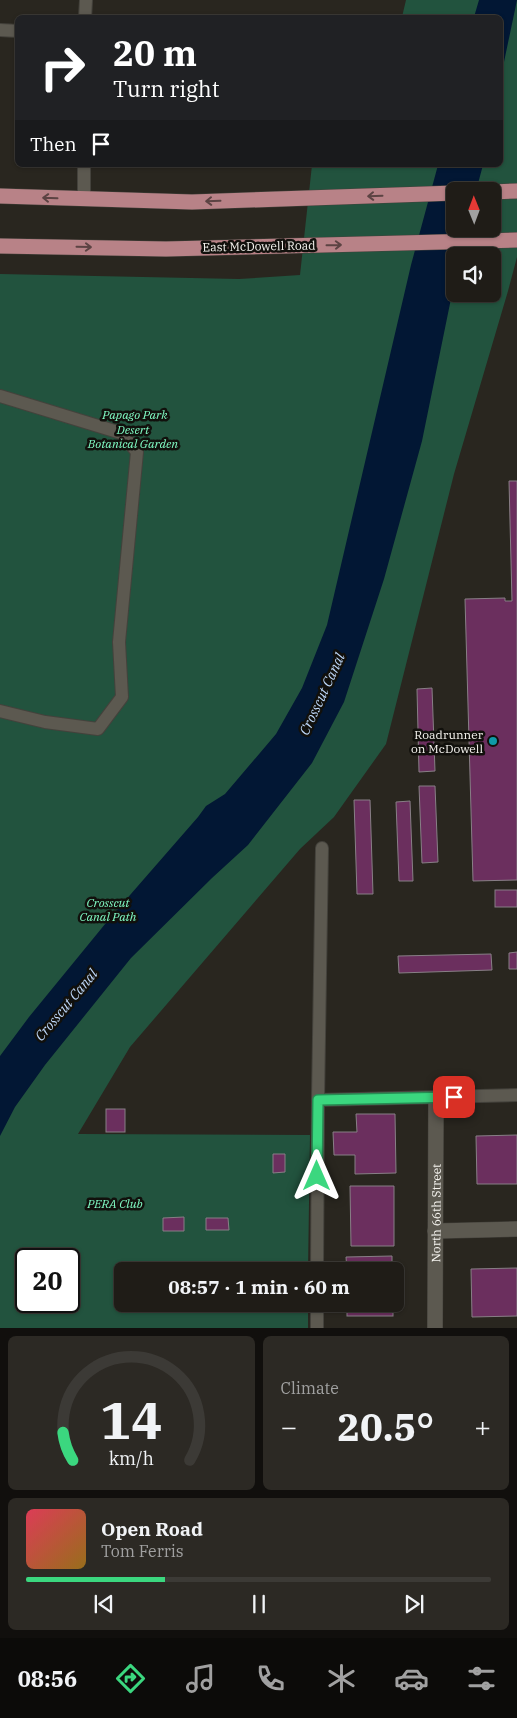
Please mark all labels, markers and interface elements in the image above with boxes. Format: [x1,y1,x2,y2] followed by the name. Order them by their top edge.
[113,30,197,76] text: 20 m
[30,35,95,100] icon: right
[113,74,220,103] text: Turn right
[87,130,115,158] icon: arrive
[30,132,77,156] text: Then
[446,182,501,238] north arrow
[446,182,501,302] map controls
[367,191,383,200] one-way arrow
[42,193,58,202] one-way arrow
[205,197,221,206] one-way arrow
[202,238,316,254] street label: East McDowell Road
[325,240,341,250] one-way arrow
[75,242,91,252] one-way arrow
[446,247,501,302] button: sound
[101,407,168,422] park label: Papago Park
[87,422,178,451] park label: Desert Botanical Garden
[295,649,349,738] water label: Crosscut Canal
[411,727,484,756] place label: Roadrunner on McDowell
[487,735,499,747] marker: Roadrunner on McDowell
[80,895,137,924] park label: Crosscut Canal Path
[31,965,102,1045] water label: Crosscut Canal
[433,1076,475,1118] pin
[440,1083,468,1111] icon: arrive
[290,1149,342,1201] position arrow
[428,1164,443,1262] street label: North 66th Street
[86,1196,143,1211] park label: PERA Club
[15,1248,80,1313] speed limit sign: 20
[168,1275,350,1299] text: 08:57 · 1 min · 60 m
[281,1378,339,1398] text: Climate
[100,1386,162,1453] text: 14
[337,1402,434,1451] text: 20.5°
[281,1408,297,1445] text: −
[474,1408,491,1445] text: +
[109,1447,154,1470] text: km/h
[101,1517,203,1541] text: Open Road
[101,1541,184,1561] text: Tom Ferris
[90,1590,118,1618] icon: previous
[245,1590,273,1618] icon: pause
[400,1590,428,1618] icon: next
[113,1661,148,1696] icon: directions
[183,1661,218,1696] icon: music
[253,1661,288,1696] icon: phone
[324,1661,359,1696] icon: climate
[394,1661,429,1696] icon: car
[464,1661,499,1696] icon: filters
[18,1664,77,1693] text: 08:56

